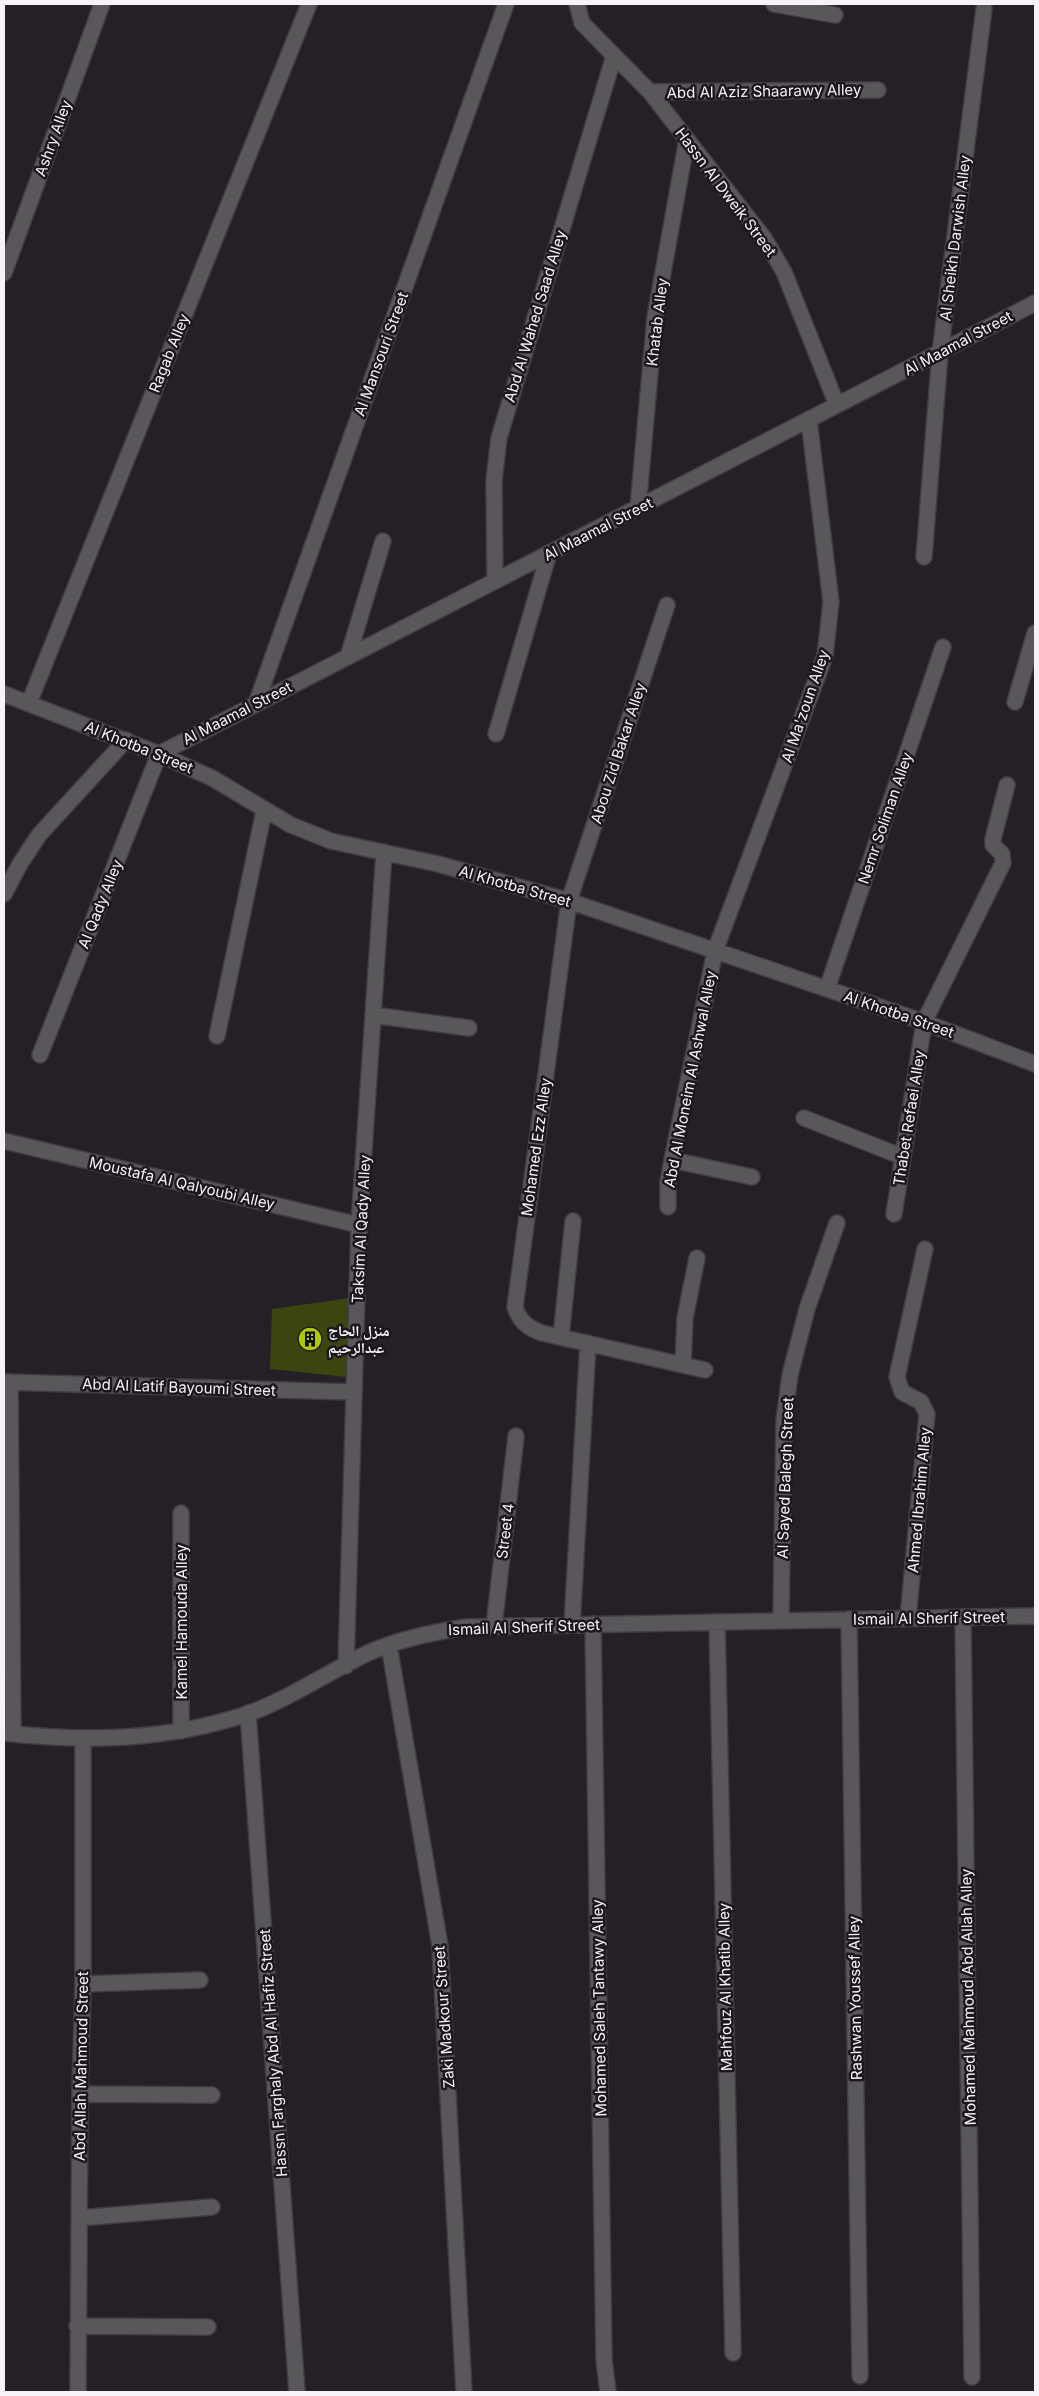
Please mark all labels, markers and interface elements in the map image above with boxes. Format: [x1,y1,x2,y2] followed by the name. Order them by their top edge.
[666,80,862,102] street label: Abd Al Aziz Shaarawy Alley
[30,97,76,179] street label: Ashry Alley
[671,124,781,260] street label: Hassn Al Dweik Street
[935,153,975,322] street label: Al Sheikh Darwish Alley
[500,227,570,404] street label: Abd Al Wahed Saad Alley
[642,276,672,367] street label: Khatab Alley
[350,289,412,419] street label: Al Mansouri Street
[900,306,1016,380] street label: Al Maamal Street
[145,310,194,395] street label: Ragab Alley
[540,493,656,565] street label: Al Maamal Street
[777,647,833,765] street label: Al Ma'zoun Alley
[179,677,295,749] street label: Al Maamal Street
[586,679,650,826] street label: Abou Zid Bakar Alley
[82,717,196,777] street label: Al Khotba Street
[854,749,917,886] street label: Nemr Soliman Alley
[73,856,127,951] street label: Al Qady Alley
[457,861,573,911] street label: Al Khotba Street
[660,968,720,1189] street label: Abd Al Moneim Al Ashwal Alley
[841,986,957,1042] street label: Al Khotba Street
[889,1048,929,1187] street label: Thabet Refaei Alley
[517,1076,555,1217] street label: Mohamed Ezz Alley
[87,1152,277,1214] street label: Moustafa Al Qalyoubi Alley
[348,1154,374,1304] street label: Taksim Al Qady Alley
[328,1321,390,1358] place label: منزل الحاج عبدالرحيم
[297,1326,323,1352] building icon: منزل الحاج عبدالرحيم
[82,1374,276,1400] street label: Abd Al Latif Bayoumi Street
[773,1397,797,1559] street label: Al Sayed Balegh Street
[903,1426,935,1574] street label: Ahmed Ibrahim Alley
[492,1502,518,1560] street label: Street 4
[172,1544,191,1700] street label: Kamel Hamouda Alley
[853,1607,1005,1629] street label: Ismail Al Sherif Street
[448,1615,600,1639] street label: Ismail Al Sherif Street
[956,1868,980,2126] street label: Mohamed Mahmoud Abd Allah Alley
[588,1899,610,2117] street label: Mohamed Saleh Tantawy Alley
[714,1902,736,2071] street label: Mahfouz Al Khatib Alley
[844,1915,866,2080] street label: Rashwan Youssef Alley
[255,1928,291,2178] street label: Hassn Farghaly Abd Al Hafiz Street
[430,1945,458,2089] street label: Zaki Madkour Street
[70,1971,92,2161] street label: Abd Allah Mahmoud Street

